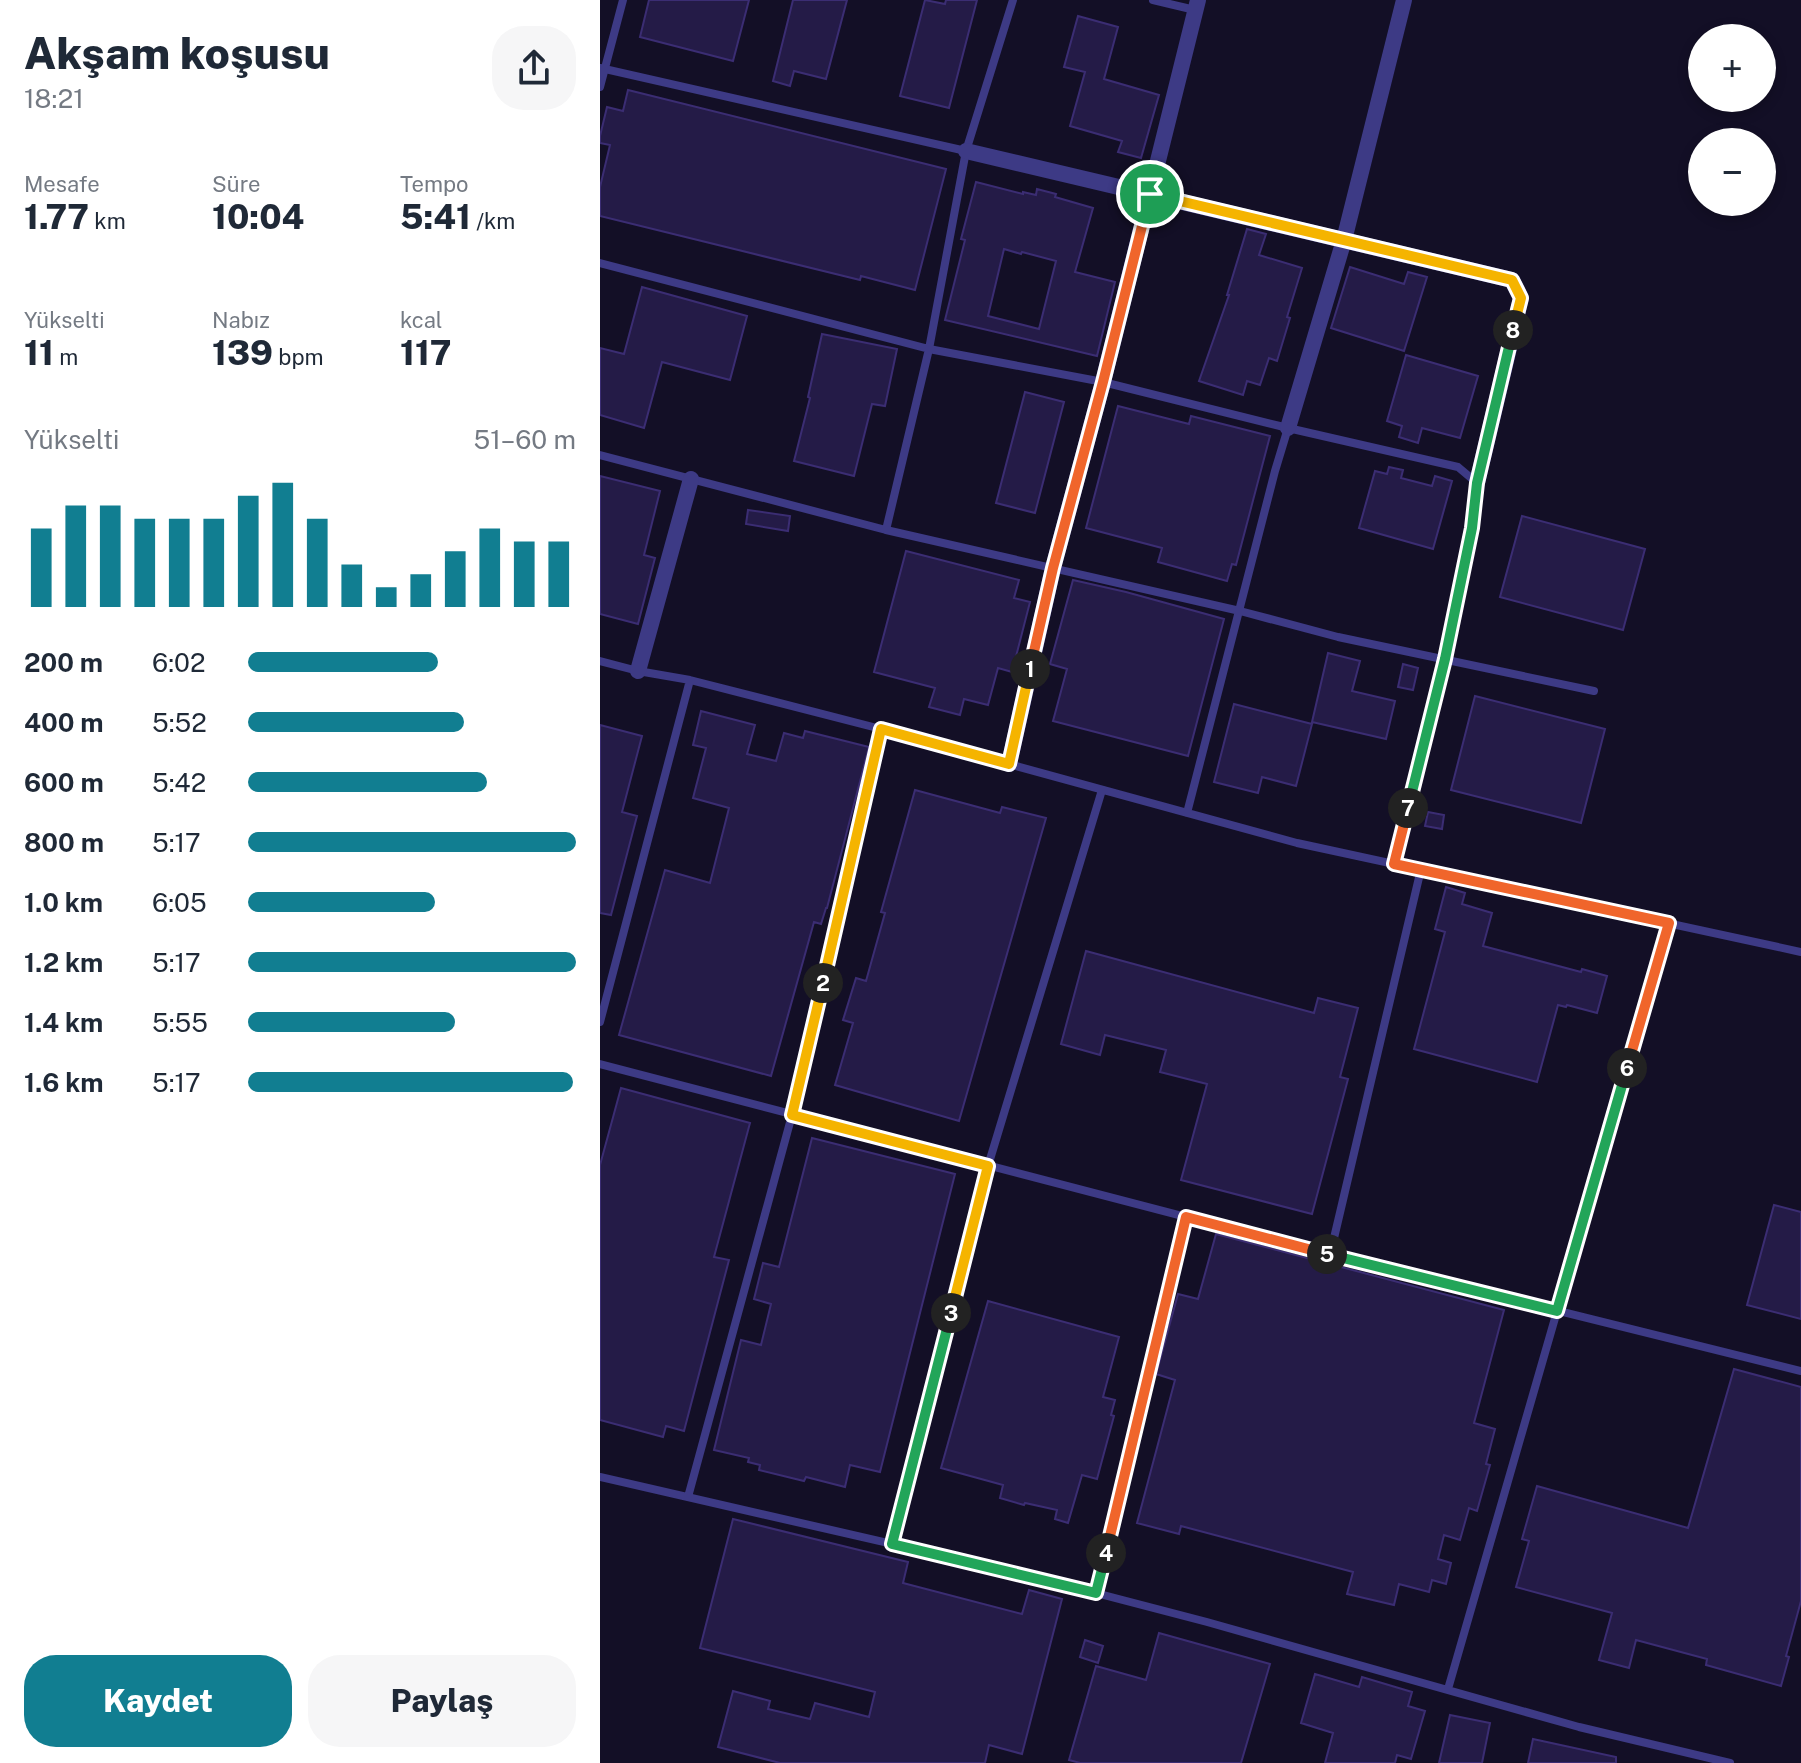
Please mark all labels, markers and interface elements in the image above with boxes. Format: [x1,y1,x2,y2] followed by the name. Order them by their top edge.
[1688,24,1776,216] map controls
[1688,24,1776,112] button: +
[492,26,576,110] button: share
[24,27,330,79] text: Akşam koşusu
[24,83,84,114] text: 18:21
[1688,128,1776,216] button: −
[1116,160,1184,228] pin
[24,171,100,197] text: Mesafe
[212,171,261,197] text: Süre
[400,171,469,197] text: Tempo
[1128,172,1172,216] icon: arrive
[24,197,89,237] text: 1.77
[212,197,304,237] text: 10:04
[400,197,471,237] text: 5:41
[89,208,126,234] text: km
[471,208,515,234] text: /km
[24,307,105,333] text: Yükselti
[212,307,270,333] text: Nabız
[400,307,442,333] text: kcal
[1493,310,1533,350] pin: 8
[1506,317,1520,343] text: 8
[24,333,54,373] text: 11
[212,333,273,373] text: 139
[400,333,451,373] text: 117
[54,344,78,370] text: m
[273,344,324,370] text: bpm
[24,424,119,455] text: Yükselti
[474,424,576,455] text: 51–60 m
[24,647,103,678] text: 200 m
[152,647,205,678] text: 6:02
[1010,649,1050,689] pin: 1
[1025,656,1035,682] text: 1
[24,707,104,738] text: 400 m
[152,707,207,738] text: 5:52
[24,767,104,798] text: 600 m
[152,767,206,798] text: 5:42
[1388,788,1428,828] pin: 7
[1401,795,1415,821] text: 7
[24,827,104,858] text: 800 m
[152,827,201,858] text: 5:17
[24,887,103,918] text: 1.0 km
[152,887,207,918] text: 6:05
[24,947,103,978] text: 1.2 km
[152,947,201,978] text: 5:17
[803,963,843,1003] pin: 2
[816,970,830,996] text: 2
[24,1007,103,1038] text: 1.4 km
[152,1007,208,1038] text: 5:55
[1607,1048,1647,1088] pin: 6
[1620,1055,1634,1081] text: 6
[24,1067,104,1098] text: 1.6 km
[152,1067,201,1098] text: 5:17
[1307,1234,1347,1274] pin: 5
[1320,1241,1334,1267] text: 5
[931,1293,971,1333] pin: 3
[944,1300,958,1326] text: 3
[1086,1533,1126,1573] pin: 4
[1099,1540,1113,1566] text: 4
[24,1655,292,1747] button: Kaydet
[308,1655,576,1747] button: Paylaş

